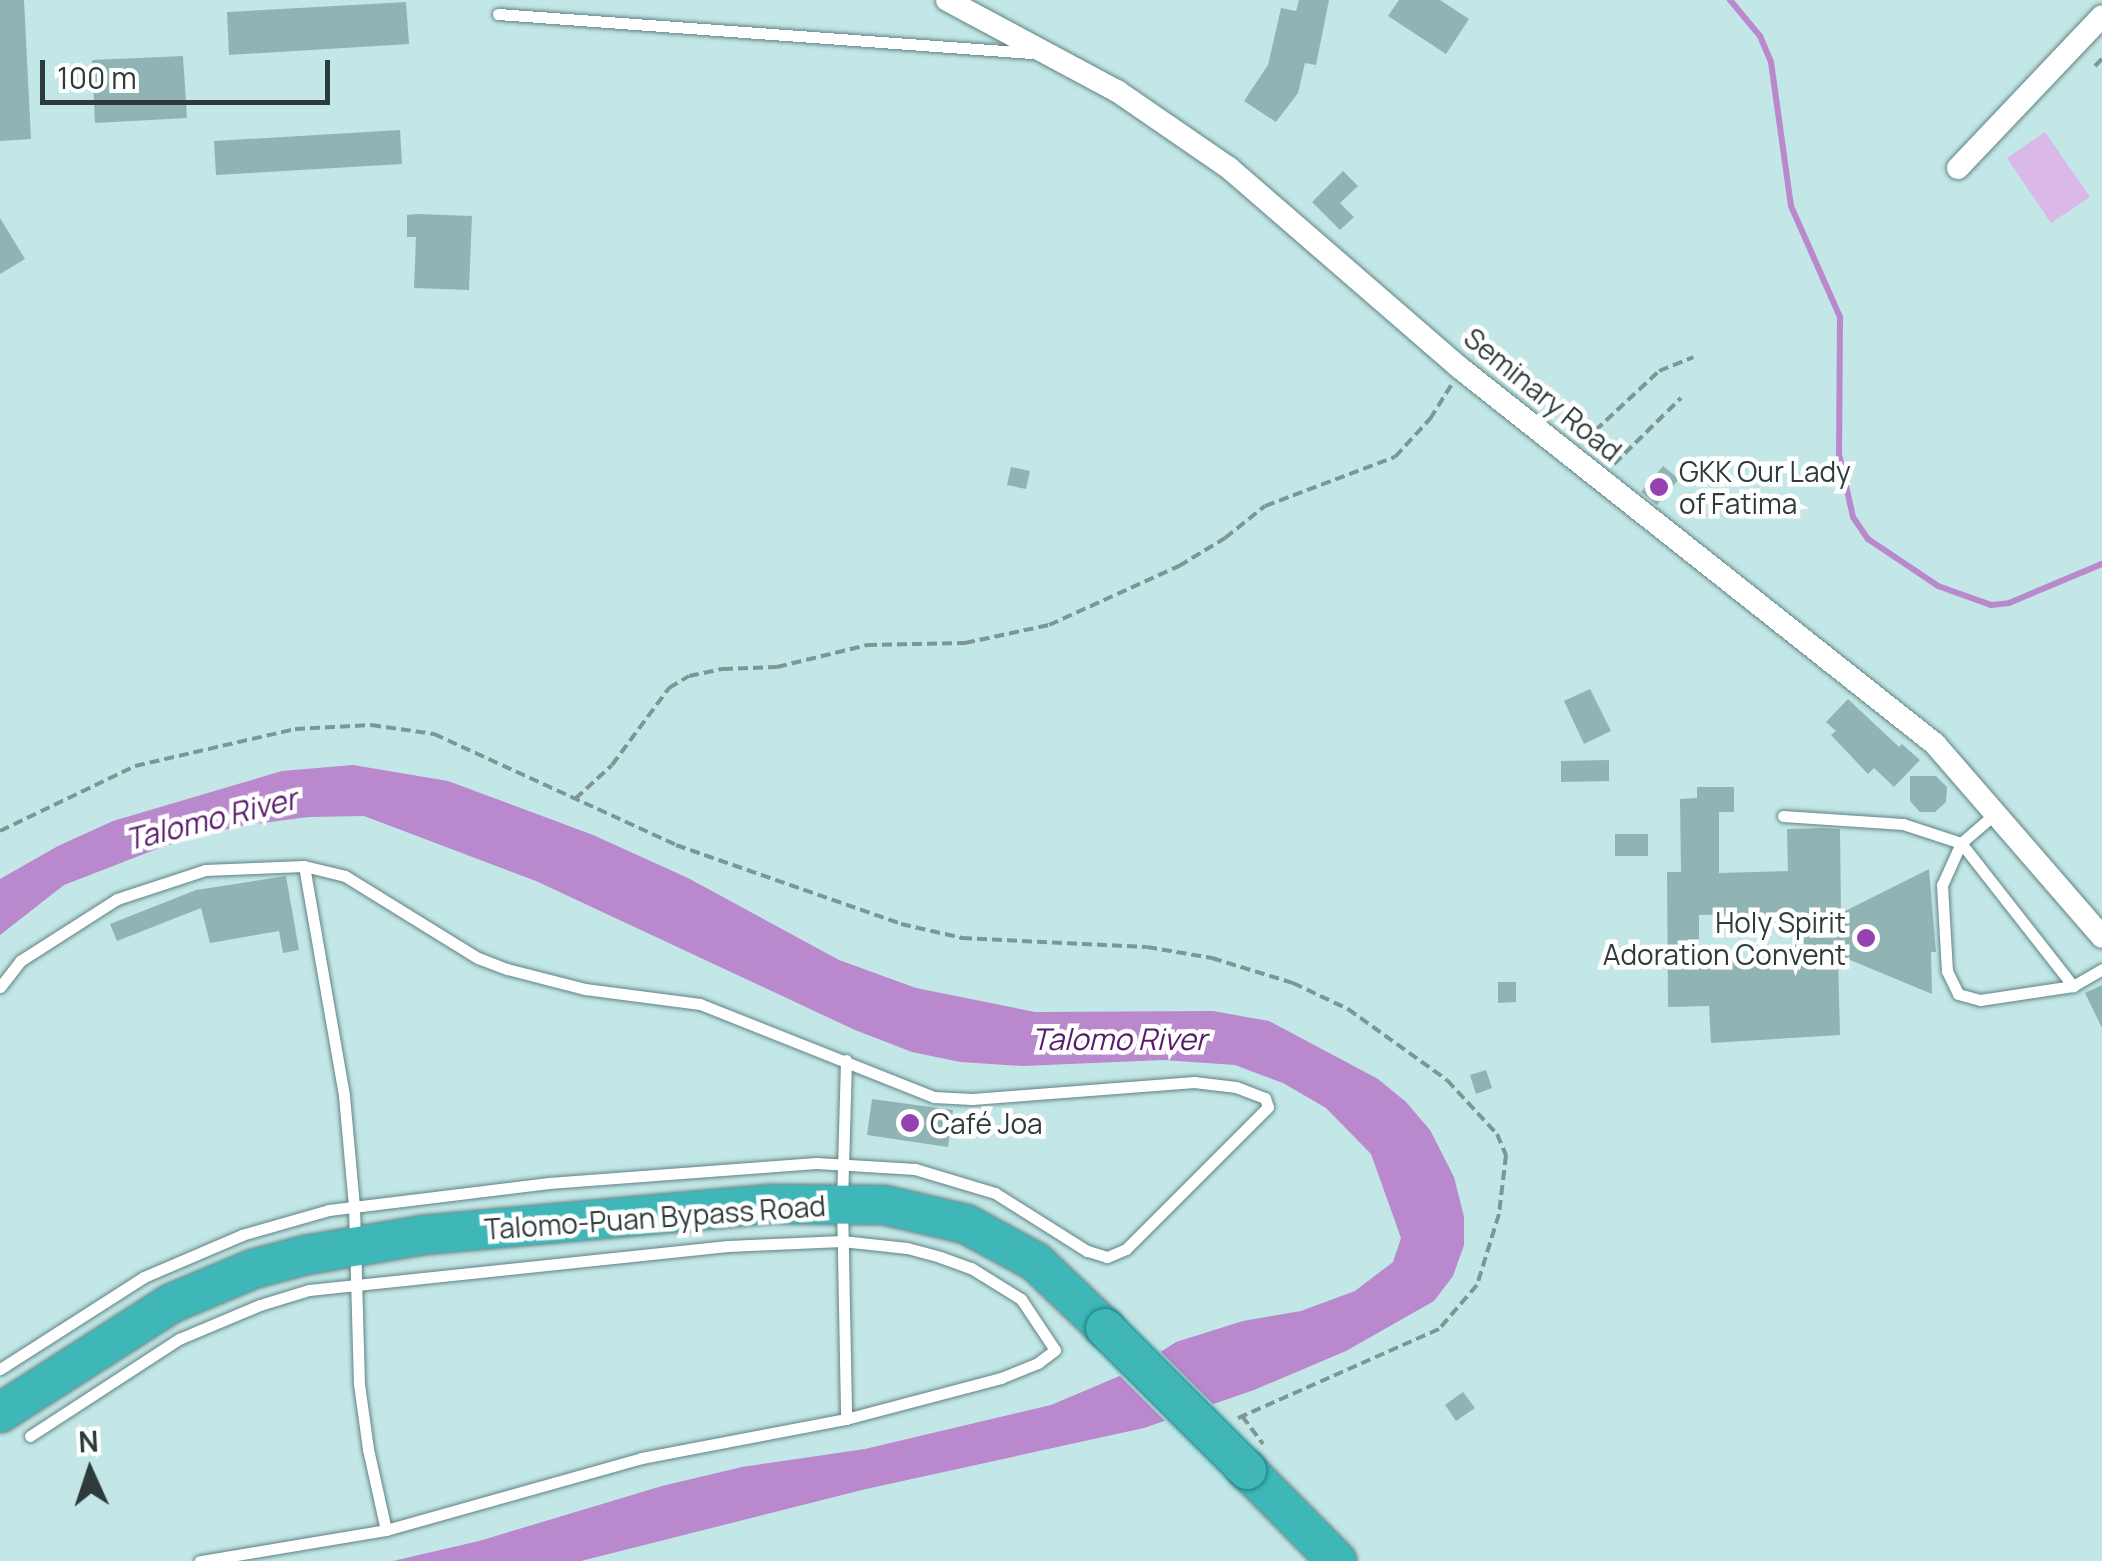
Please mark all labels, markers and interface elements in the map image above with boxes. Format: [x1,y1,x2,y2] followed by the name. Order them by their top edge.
[45,40,335,102] scale bar
[57,57,137,98] text: 100 m
[1458,320,1628,468] street label: Seminary Road
[1679,454,1851,520] place label: GKK Our Lady of Fatima
[1648,476,1670,498] marker: GKK Our Lady of Fatima
[122,780,300,858] water label: Talomo River
[1603,905,1846,971] place label: Holy Spirit Adoration Convent
[1855,927,1877,949] marker: Holy Spirit Adoration Convent
[1031,1021,1207,1057] water label: Talomo River
[930,1106,1043,1140] place label: Café Joa
[899,1112,921,1134] marker: Café Joa
[483,1188,827,1246] street label: Talomo-Puan Bypass Road
[40,1421,140,1521] north arrow
[77,1422,99,1461] text: N

